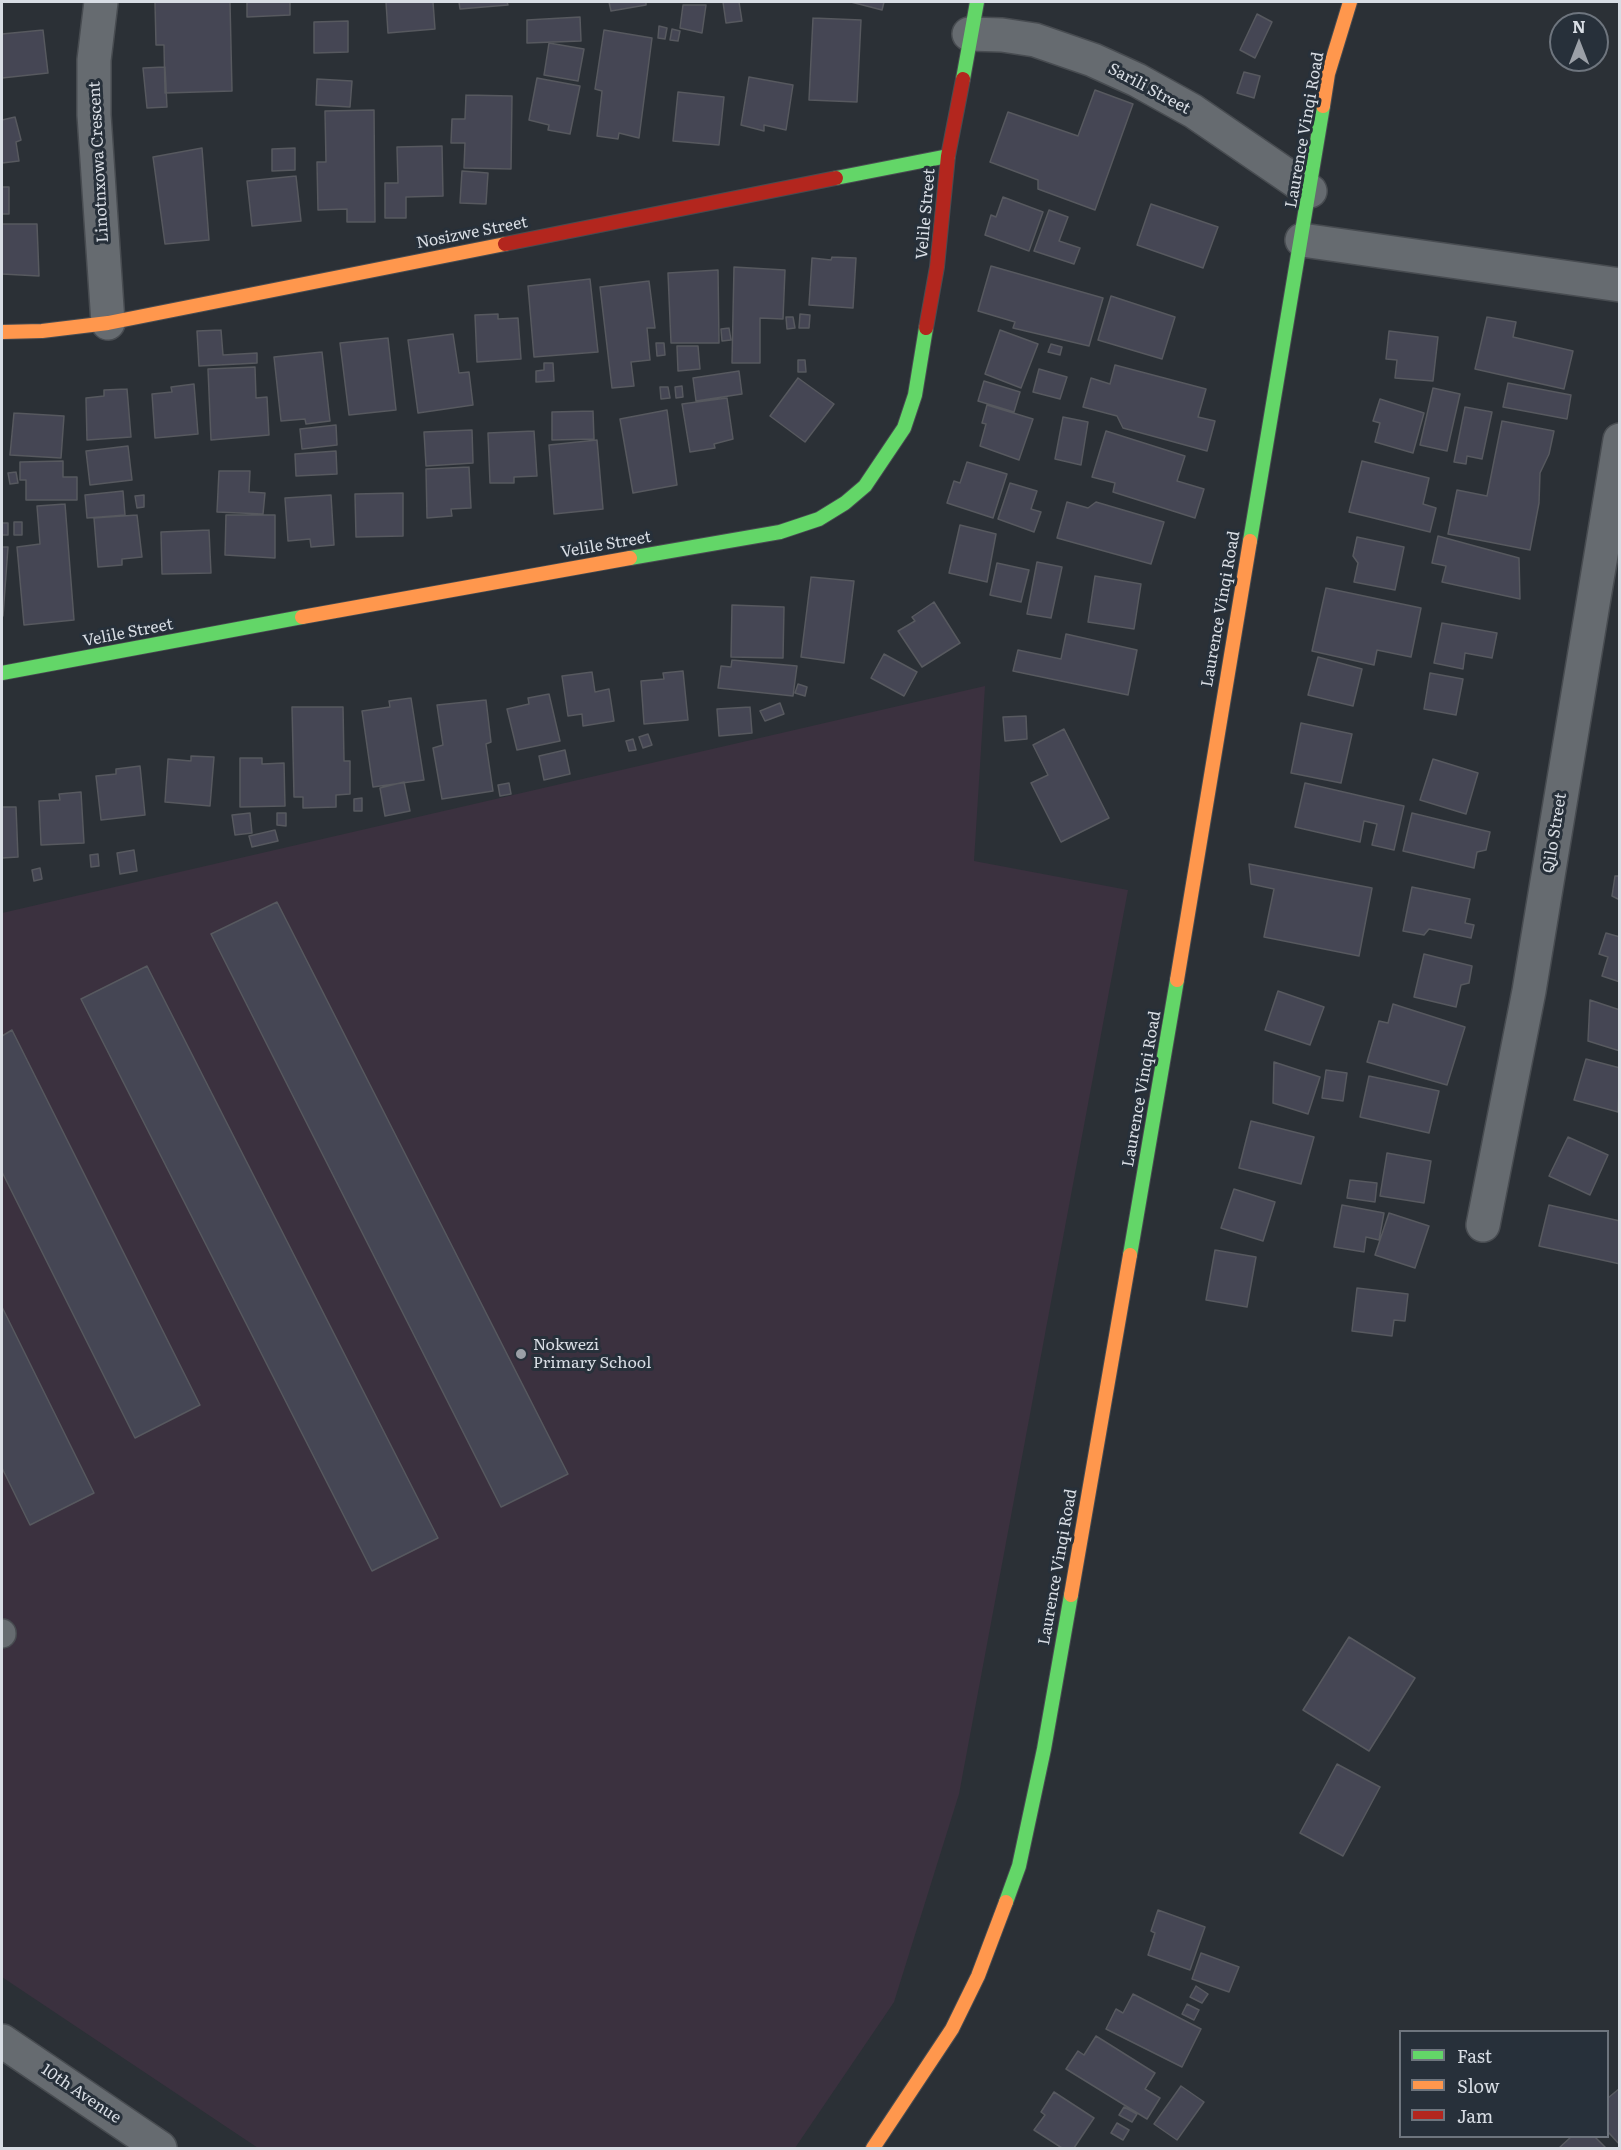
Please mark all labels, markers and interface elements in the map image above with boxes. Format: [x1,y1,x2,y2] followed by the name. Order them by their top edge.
[1549,12,1609,72] north arrow
[1572,14,1586,38] text: N
[1282,50,1328,210] street label: Laurence Vinqi Road
[1105,59,1193,119] street label: Sarili Street
[85,81,113,243] street label: Linotnxowa Crescent
[912,168,940,260] street label: Velile Street
[415,213,529,253] street label: Nosizwe Street
[559,528,653,562] street label: Velile Street
[1198,529,1244,689] street label: Laurence Vinqi Road
[81,615,175,651] street label: Velile Street
[1539,791,1571,875] street label: Qilo Street
[1119,1009,1165,1169] street label: Laurence Vinqi Road
[533,1335,651,1373] place label: Nokwezi Primary School
[514,1347,528,1361] marker: Nokwezi Primary School
[1035,1487,1081,1647] street label: Laurence Vinqi Road
[1399,2030,1609,2138] legend
[1457,2042,1492,2069] text: Fast
[37,2060,125,2128] street label: 10th Avenue
[1457,2072,1499,2099] text: Slow
[1457,2102,1493,2129] text: Jam

